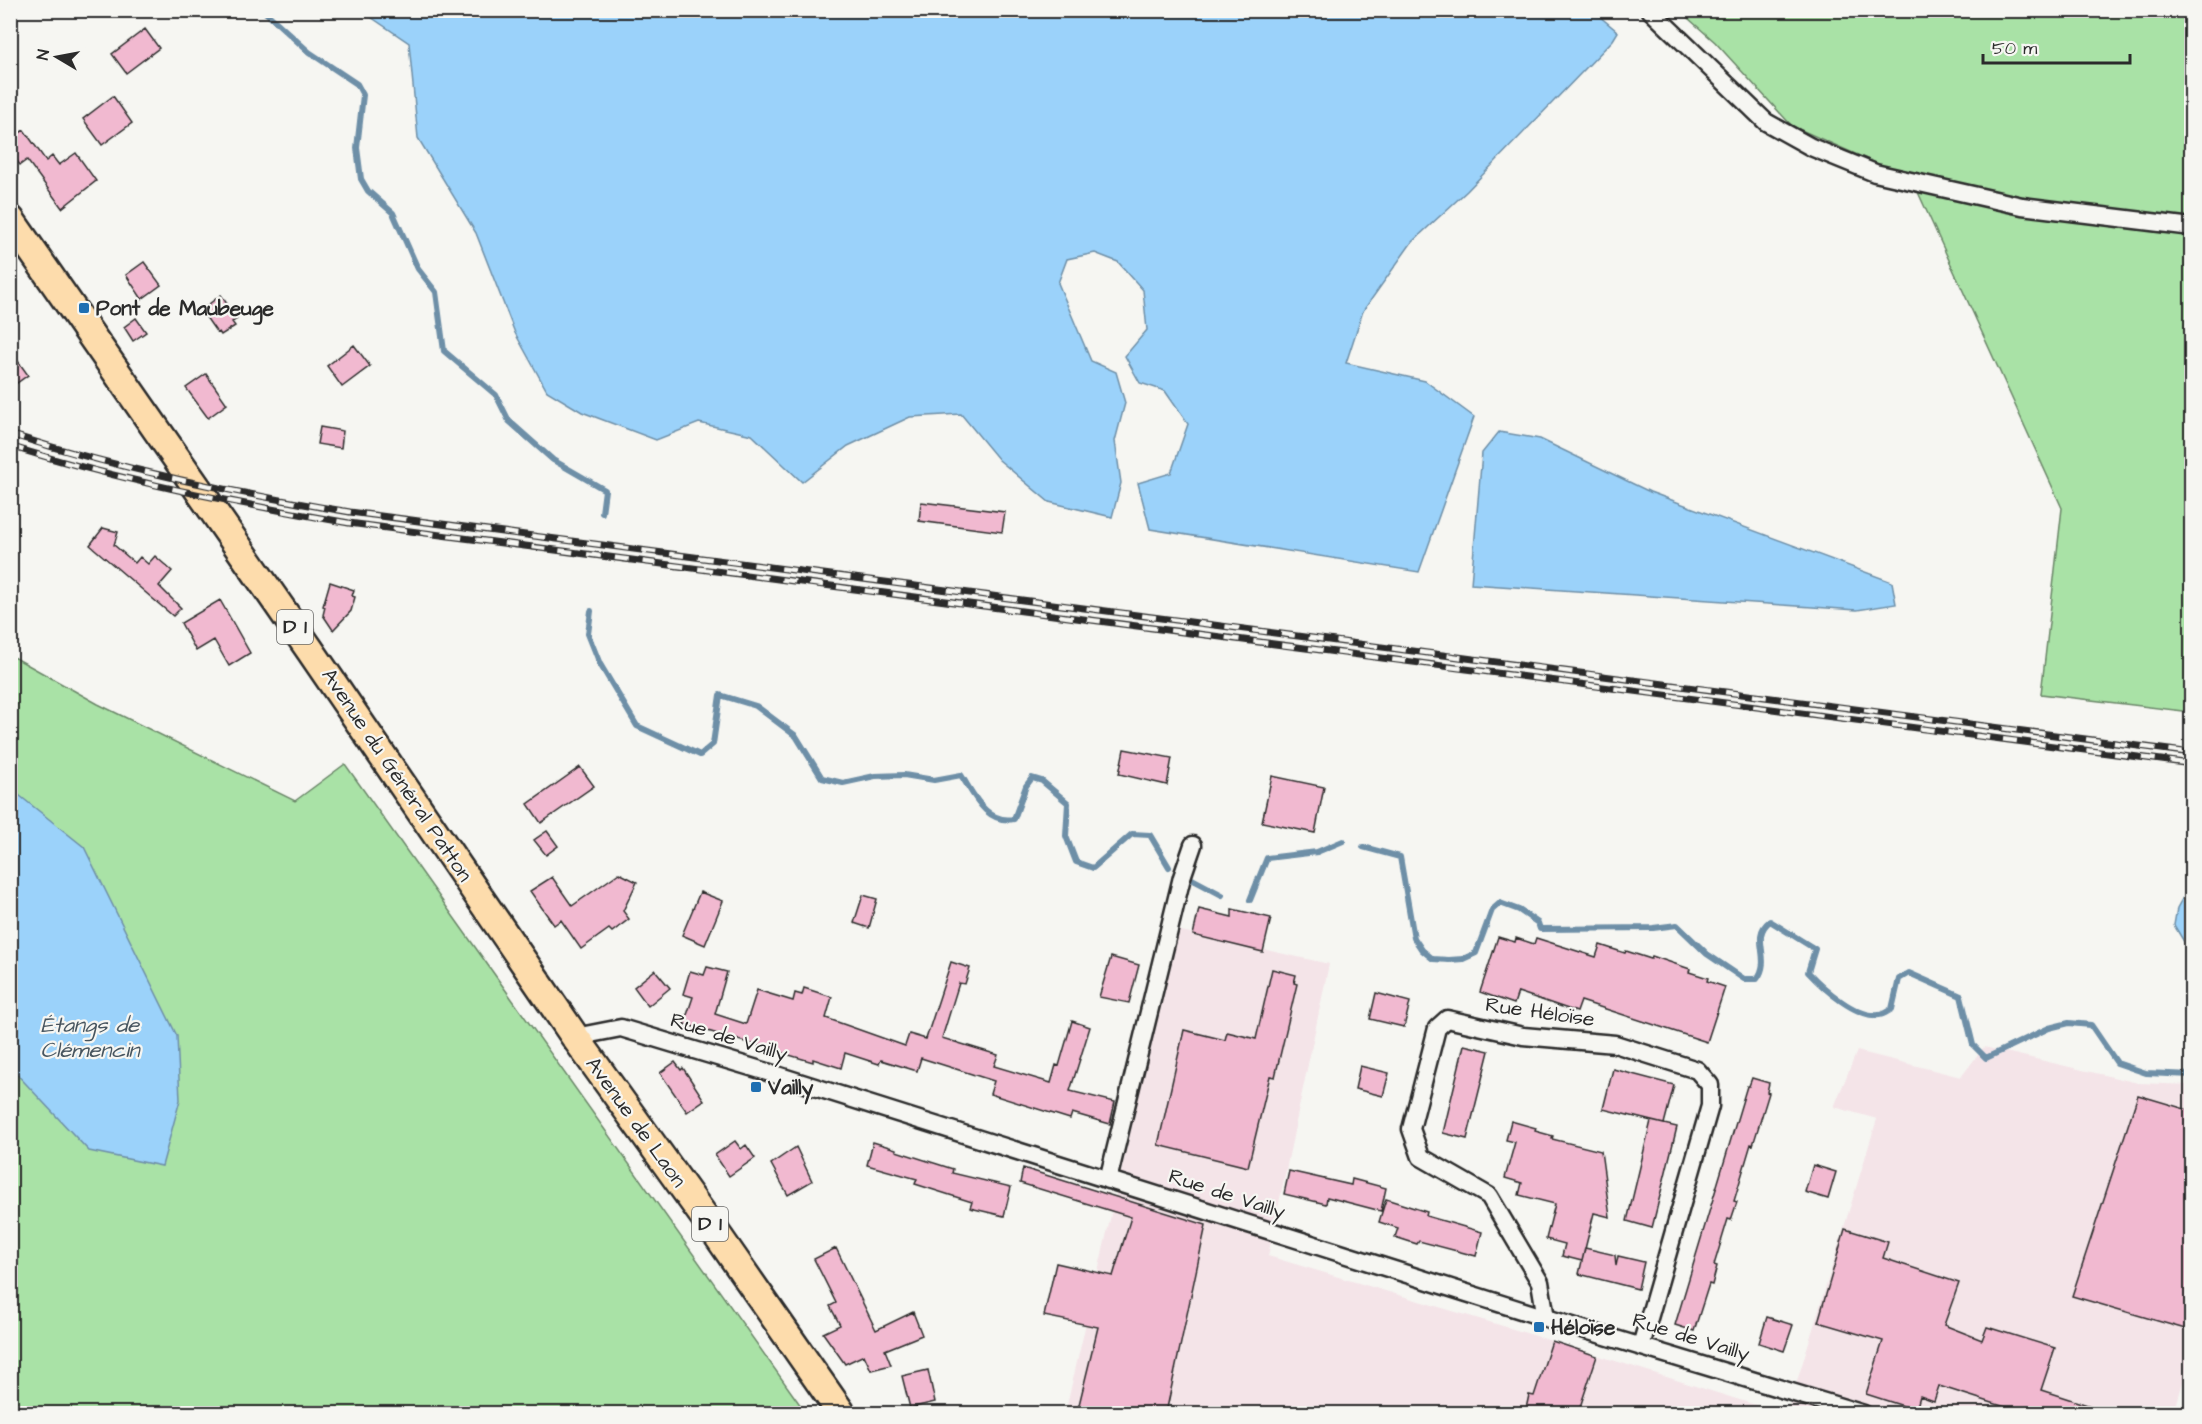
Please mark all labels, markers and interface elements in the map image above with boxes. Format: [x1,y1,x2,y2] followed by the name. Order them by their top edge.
[27,27,87,87] north arrow
[1983,27,2130,65] scale bar
[1992,36,2037,61] text: 50 m
[32,48,55,61] text: N
[96,294,275,325] place label: Pont de Maubeuge
[77,301,91,315] marker: Pont de Maubeuge
[277,610,313,644] road number: D 1
[315,663,479,887] street label: Avenue du Général Patton
[1484,990,1596,1034] street label: Rue Héloïse
[666,1005,792,1071] street label: Rue de Vailly
[40,1010,142,1066] water label: Étangs de Clémencin
[579,1051,693,1193] street label: Avenue de Laon
[767,1073,814,1105] place label: Vailly
[749,1080,763,1094] marker: Vailly
[1164,1161,1290,1229] street label: Rue de Vailly
[692,1207,728,1241] road number: D 1
[1628,1305,1754,1371] street label: Rue de Vailly
[1551,1313,1616,1342] place label: Héloïse
[1532,1320,1546,1334] marker: Héloïse

